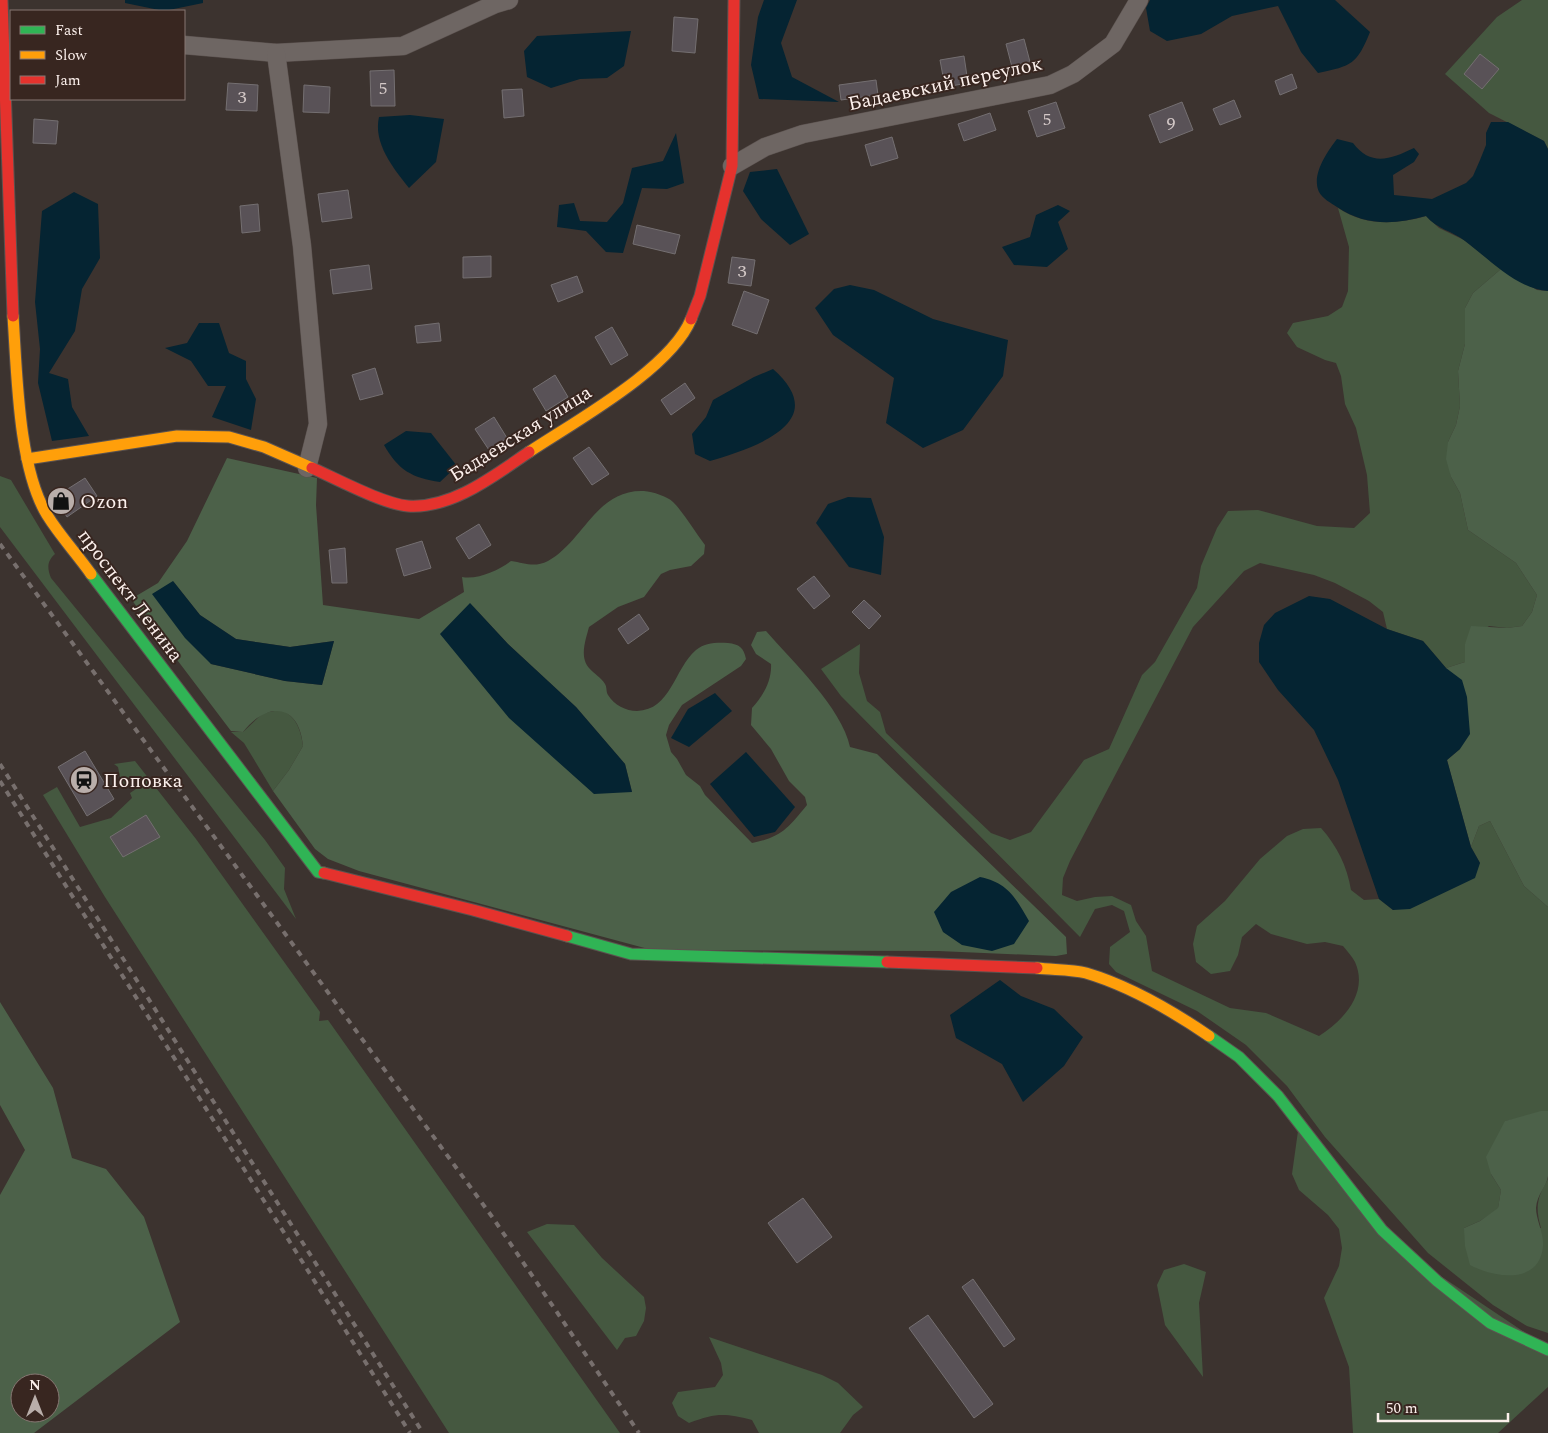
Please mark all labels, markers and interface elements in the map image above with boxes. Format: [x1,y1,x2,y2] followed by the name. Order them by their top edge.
[10,10,185,100] legend
[55,19,83,42] text: Fast
[55,44,87,67] text: Slow
[845,49,1045,119] street label: Бадаевский переулок
[55,69,81,92] text: Jam
[379,75,388,102] house number: 5
[238,84,247,111] house number: 3
[1043,106,1052,133] house number: 5
[1167,110,1176,137] house number: 9
[738,258,747,285] house number: 3
[443,378,598,490] street label: Бадаевская улица
[46,486,76,516] shop icon: Ozon
[80,487,128,517] place label: Ozon
[70,523,191,669] street label: проспект Ленина
[69,765,99,795] station icon: Поповка
[103,766,183,796] place label: Поповка
[10,1373,60,1423] north arrow
[29,1375,41,1396] text: N
[1378,1390,1508,1422] scale bar
[1386,1397,1418,1420] text: 50 m

